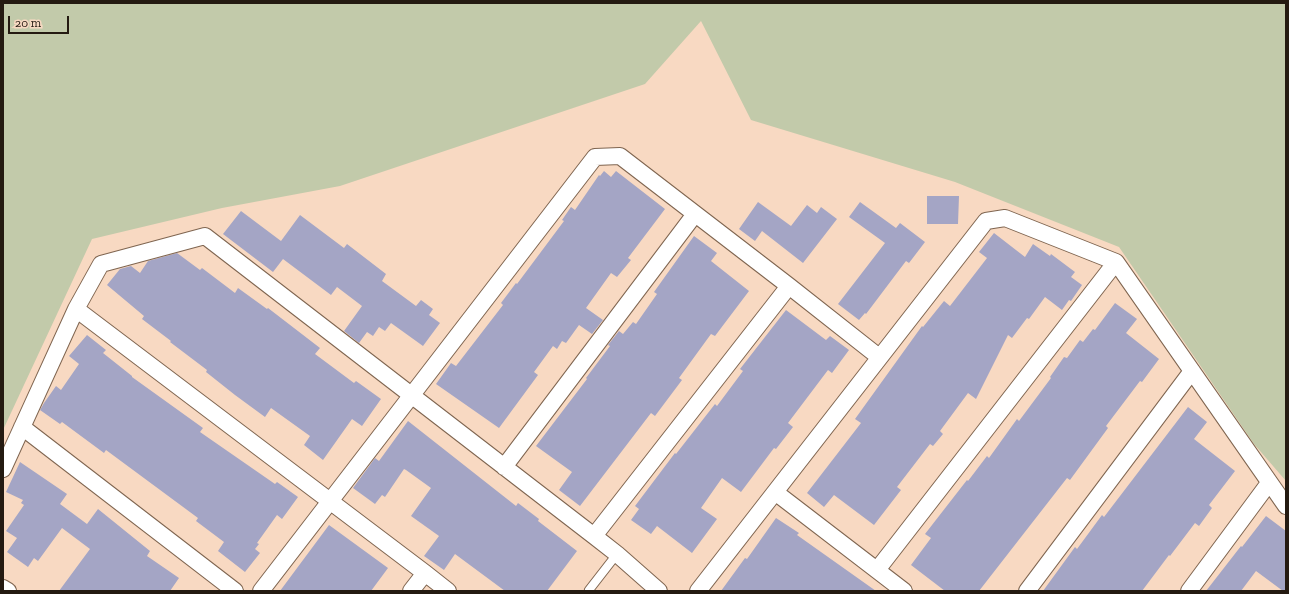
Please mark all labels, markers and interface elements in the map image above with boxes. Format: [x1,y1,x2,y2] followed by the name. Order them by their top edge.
[10,8,71,34] scale bar
[15,16,41,30] text: 20 m

